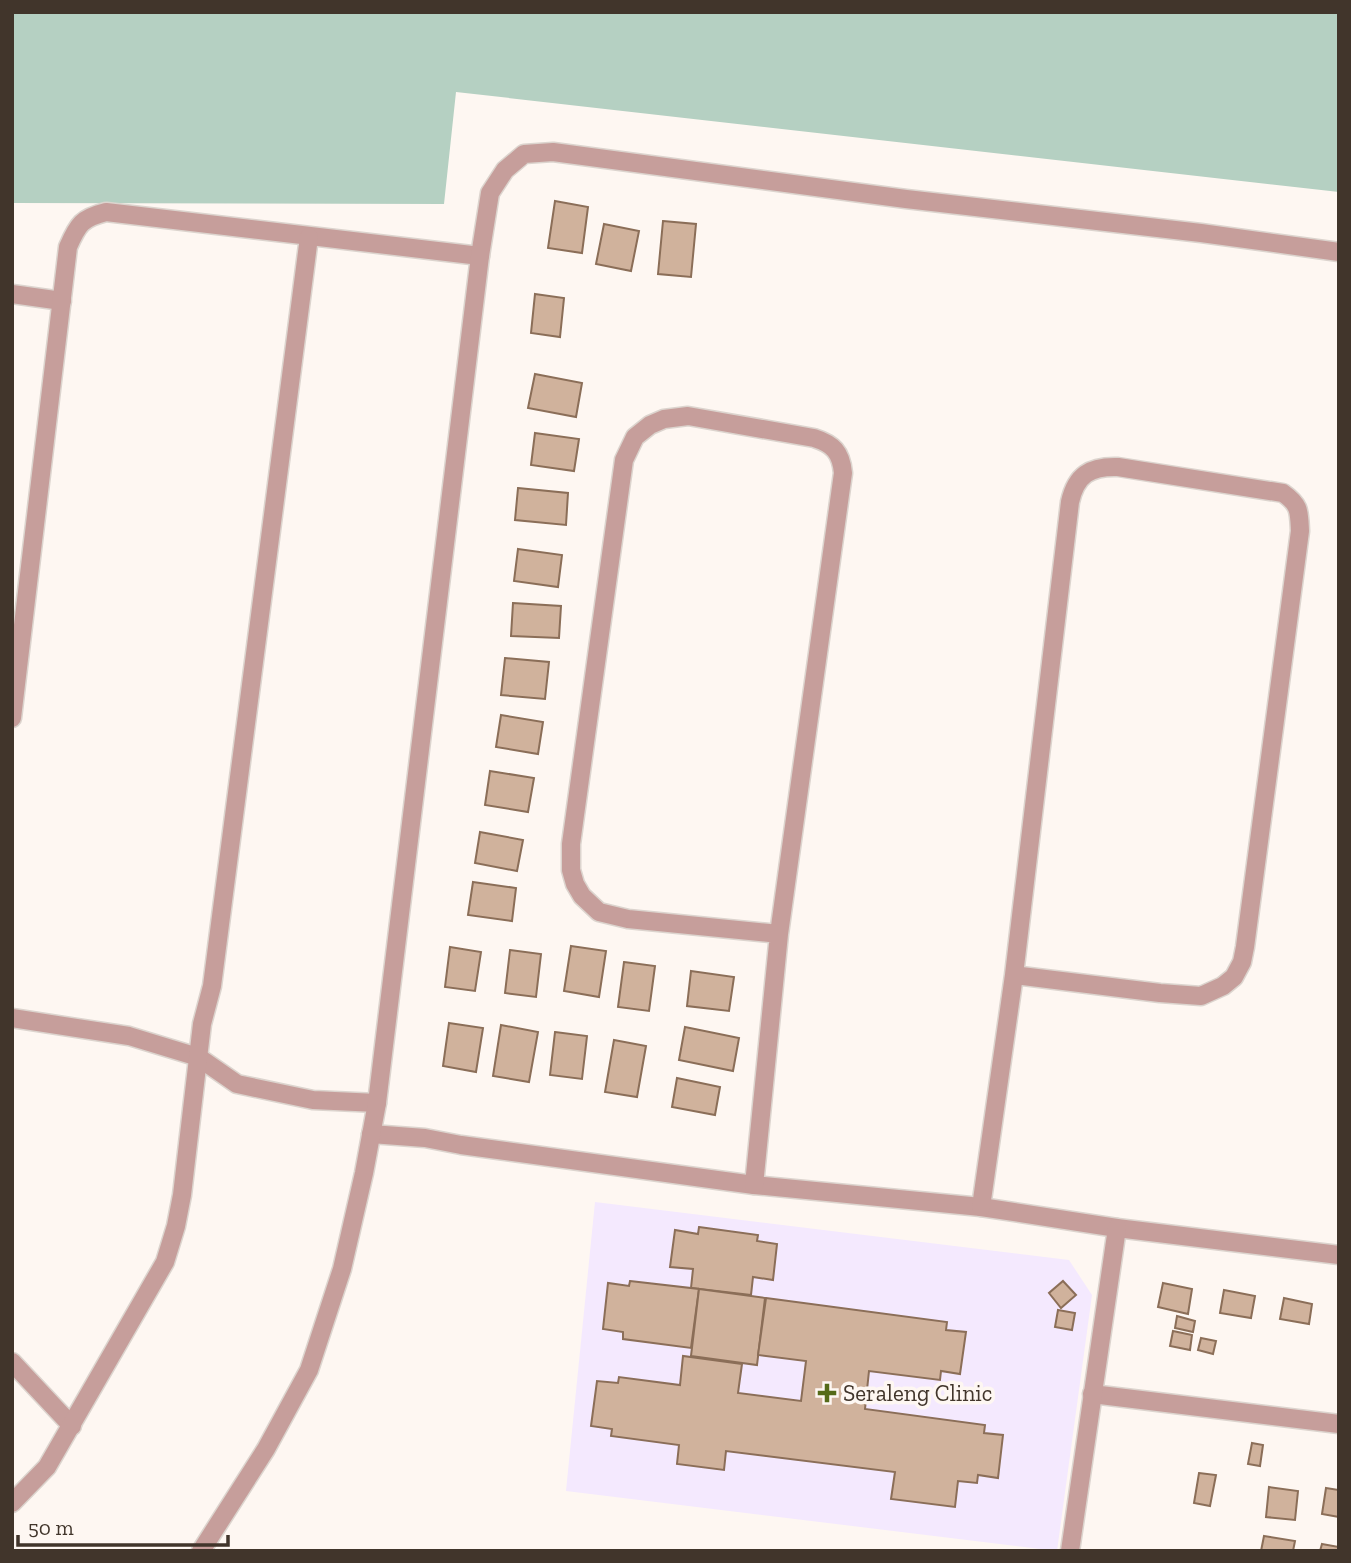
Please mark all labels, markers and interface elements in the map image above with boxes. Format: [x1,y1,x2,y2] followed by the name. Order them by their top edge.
[843,1379,992,1407] place label: Seraleng Clinic
[817,1383,837,1403] marker: Seraleng Clinic
[18,1504,228,1548] scale bar
[28,1515,74,1540] text: 50 m

